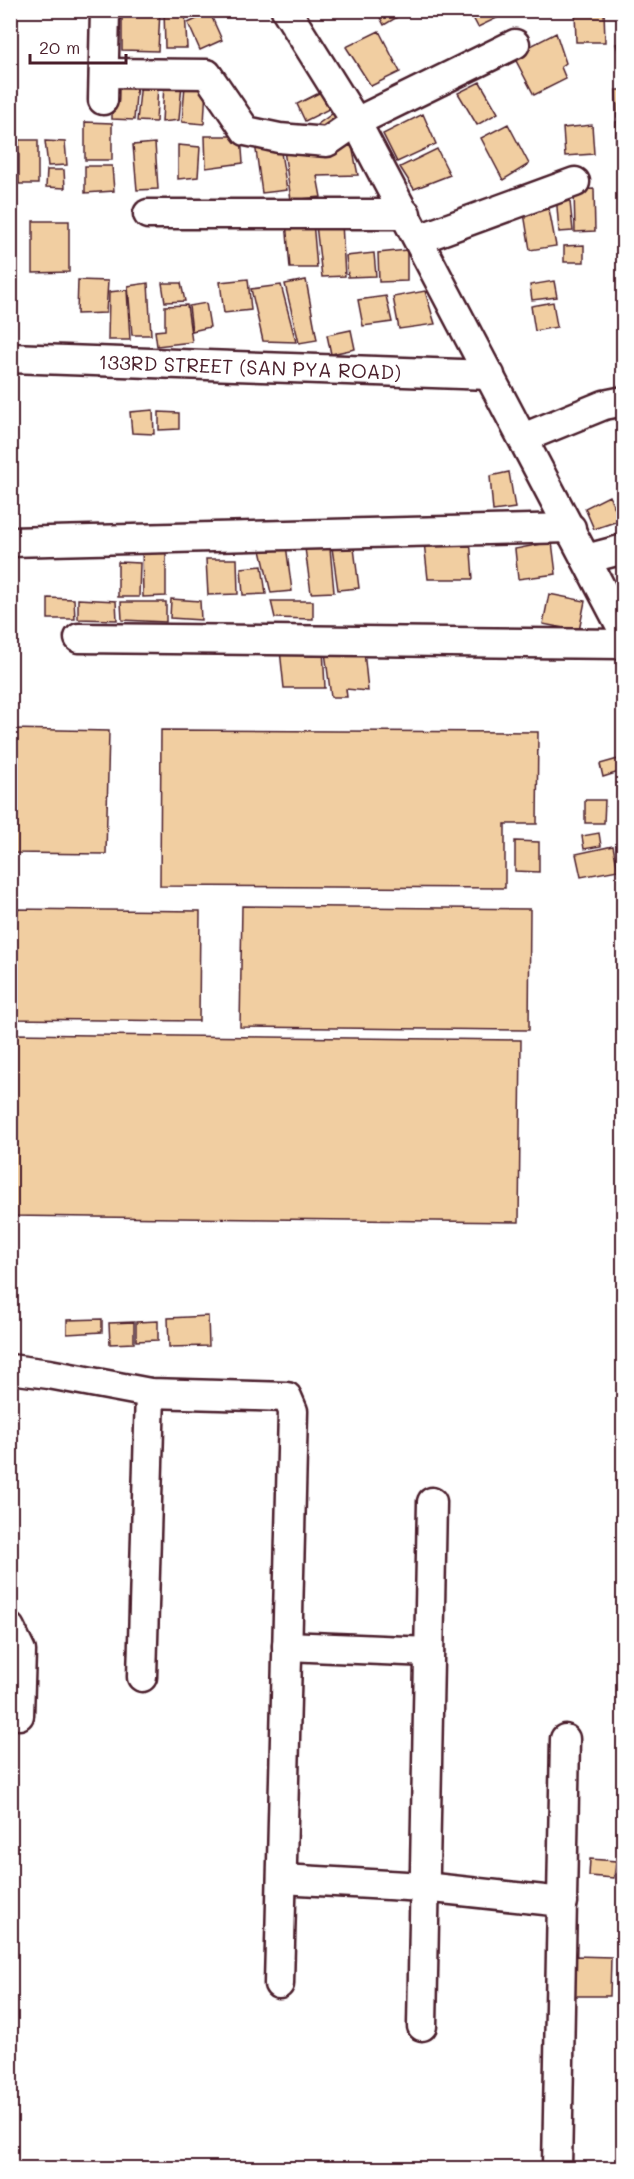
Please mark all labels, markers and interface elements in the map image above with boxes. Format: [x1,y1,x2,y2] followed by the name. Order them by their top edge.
[30,27,126,65] scale bar
[39,35,80,59] text: 20 m
[98,348,402,385] street label: 133RD STREET (SAN PYA ROAD)

